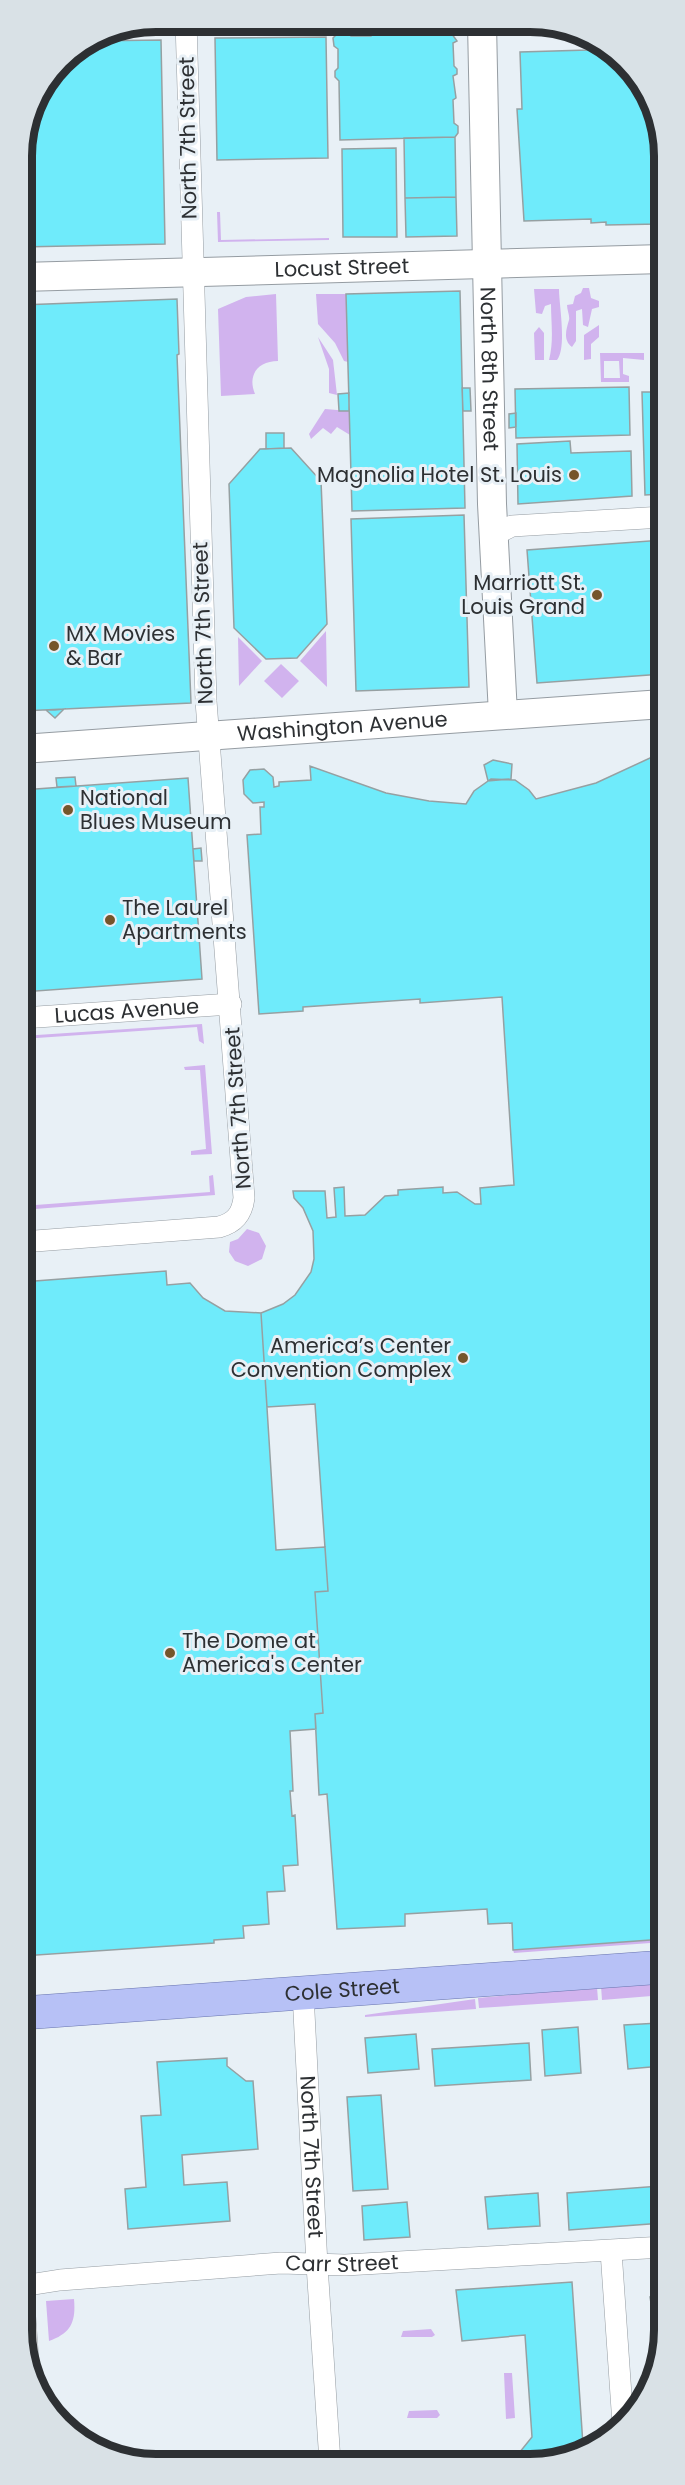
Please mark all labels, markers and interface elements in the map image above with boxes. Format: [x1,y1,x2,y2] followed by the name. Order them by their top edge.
[172,57,203,219] street label: North 7th Street
[274,251,409,284] street label: Locust Street
[473,286,506,451] street label: North 8th Street
[317,460,562,489] place label: Magnolia Hotel St. Louis
[567,468,581,482] marker: Magnolia Hotel St. Louis
[185,541,220,705] street label: North 7th Street
[461,568,585,621] place label: Marriott St. Louis Grand
[590,588,604,602] marker: Marriott St. Louis Grand
[66,619,175,672] place label: MX Movies & Bar
[47,639,61,653] marker: MX Movies & Bar
[236,704,448,748] street label: Washington Avenue
[80,783,232,836] place label: National Blues Museum
[61,803,75,817] marker: National Blues Museum
[122,893,247,946] place label: The Laurel Apartments
[103,913,117,927] marker: The Laurel Apartments
[53,991,200,1030] street label: Lucas Avenue
[217,1026,258,1190] street label: North 7th Street
[231,1331,451,1384] place label: America’s Center Convention Complex
[456,1351,470,1365] marker: America’s Center Convention Complex
[182,1626,362,1679] place label: The Dome at America's Center
[163,1646,177,1660] marker: The Dome at America's Center
[284,1971,401,2008] street label: Cole Street
[293,2075,331,2239] street label: North 7th Street
[285,2247,399,2279] street label: Carr Street

